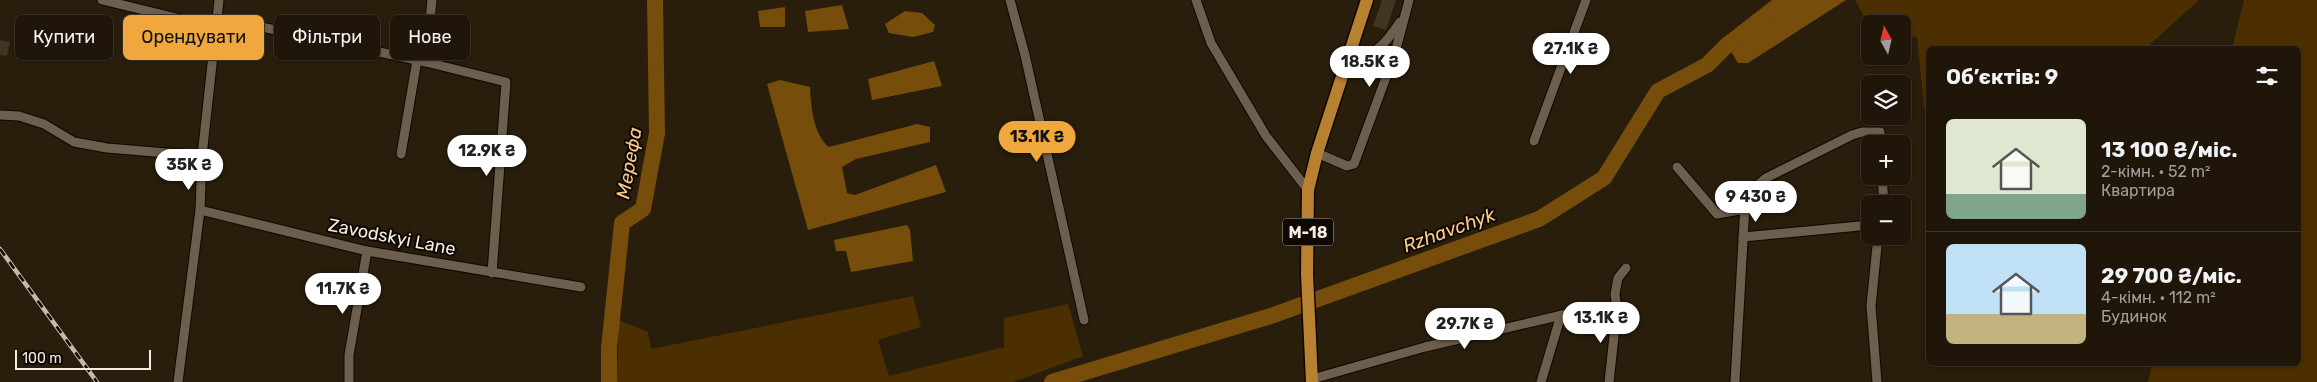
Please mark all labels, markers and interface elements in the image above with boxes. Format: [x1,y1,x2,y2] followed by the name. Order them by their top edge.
[15,15,113,60] chip: Купити
[123,15,264,60] chip: Орендувати
[274,15,380,60] chip: Фільтри
[390,15,470,60] chip: Нове
[1861,15,1911,65] north arrow
[1861,15,1911,245] map controls
[1525,32,1617,75] pin: 27.1K ₴
[1544,39,1598,58] text: 27.1K ₴
[1324,46,1416,88] pin: 18.5K ₴
[1341,52,1399,71] text: 18.5K ₴
[2253,62,2281,90] icon: filters
[1946,64,2058,89] text: Об’єктів: 9
[1861,75,1911,125] button: layers
[991,120,1083,163] pin: 13.1K ₴
[611,125,647,201] water label: Мерефа
[1010,127,1064,146] text: 13.1K ₴
[441,134,533,177] pin: 12.9K ₴
[1861,135,1911,185] button: +
[2101,137,2237,162] text: 13 100 ₴/міс.
[1986,139,2046,199] icon: home
[458,141,516,160] text: 12.9K ₴
[154,148,224,191] pin: 35K ₴
[166,155,212,174] text: 35K ₴
[2101,162,2211,181] text: 2-кімн. · 52 m²
[1710,180,1802,223] pin: 9 430 ₴
[2101,181,2175,200] text: Квартира
[1726,187,1786,206] text: 9 430 ₴
[1861,195,1911,245] button: −
[1400,203,1499,257] water label: Rzhavchyk
[326,214,458,260] street label: Zavodskyi Lane
[1283,218,1333,246] road number: М-18
[2101,263,2242,288] text: 29 700 ₴/міс.
[1986,264,2046,324] icon: home
[297,272,389,315] pin: 11.7K ₴
[316,279,370,298] text: 11.7K ₴
[2101,288,2216,307] text: 4-кімн. · 112 m²
[1555,302,1647,344] pin: 13.1K ₴
[2101,307,2167,326] text: Будинок
[1419,308,1511,350] pin: 29.7K ₴
[1574,308,1628,327] text: 13.1K ₴
[1436,314,1494,333] text: 29.7K ₴
[15,347,151,370] scale bar
[22,350,62,367] text: 100 m

